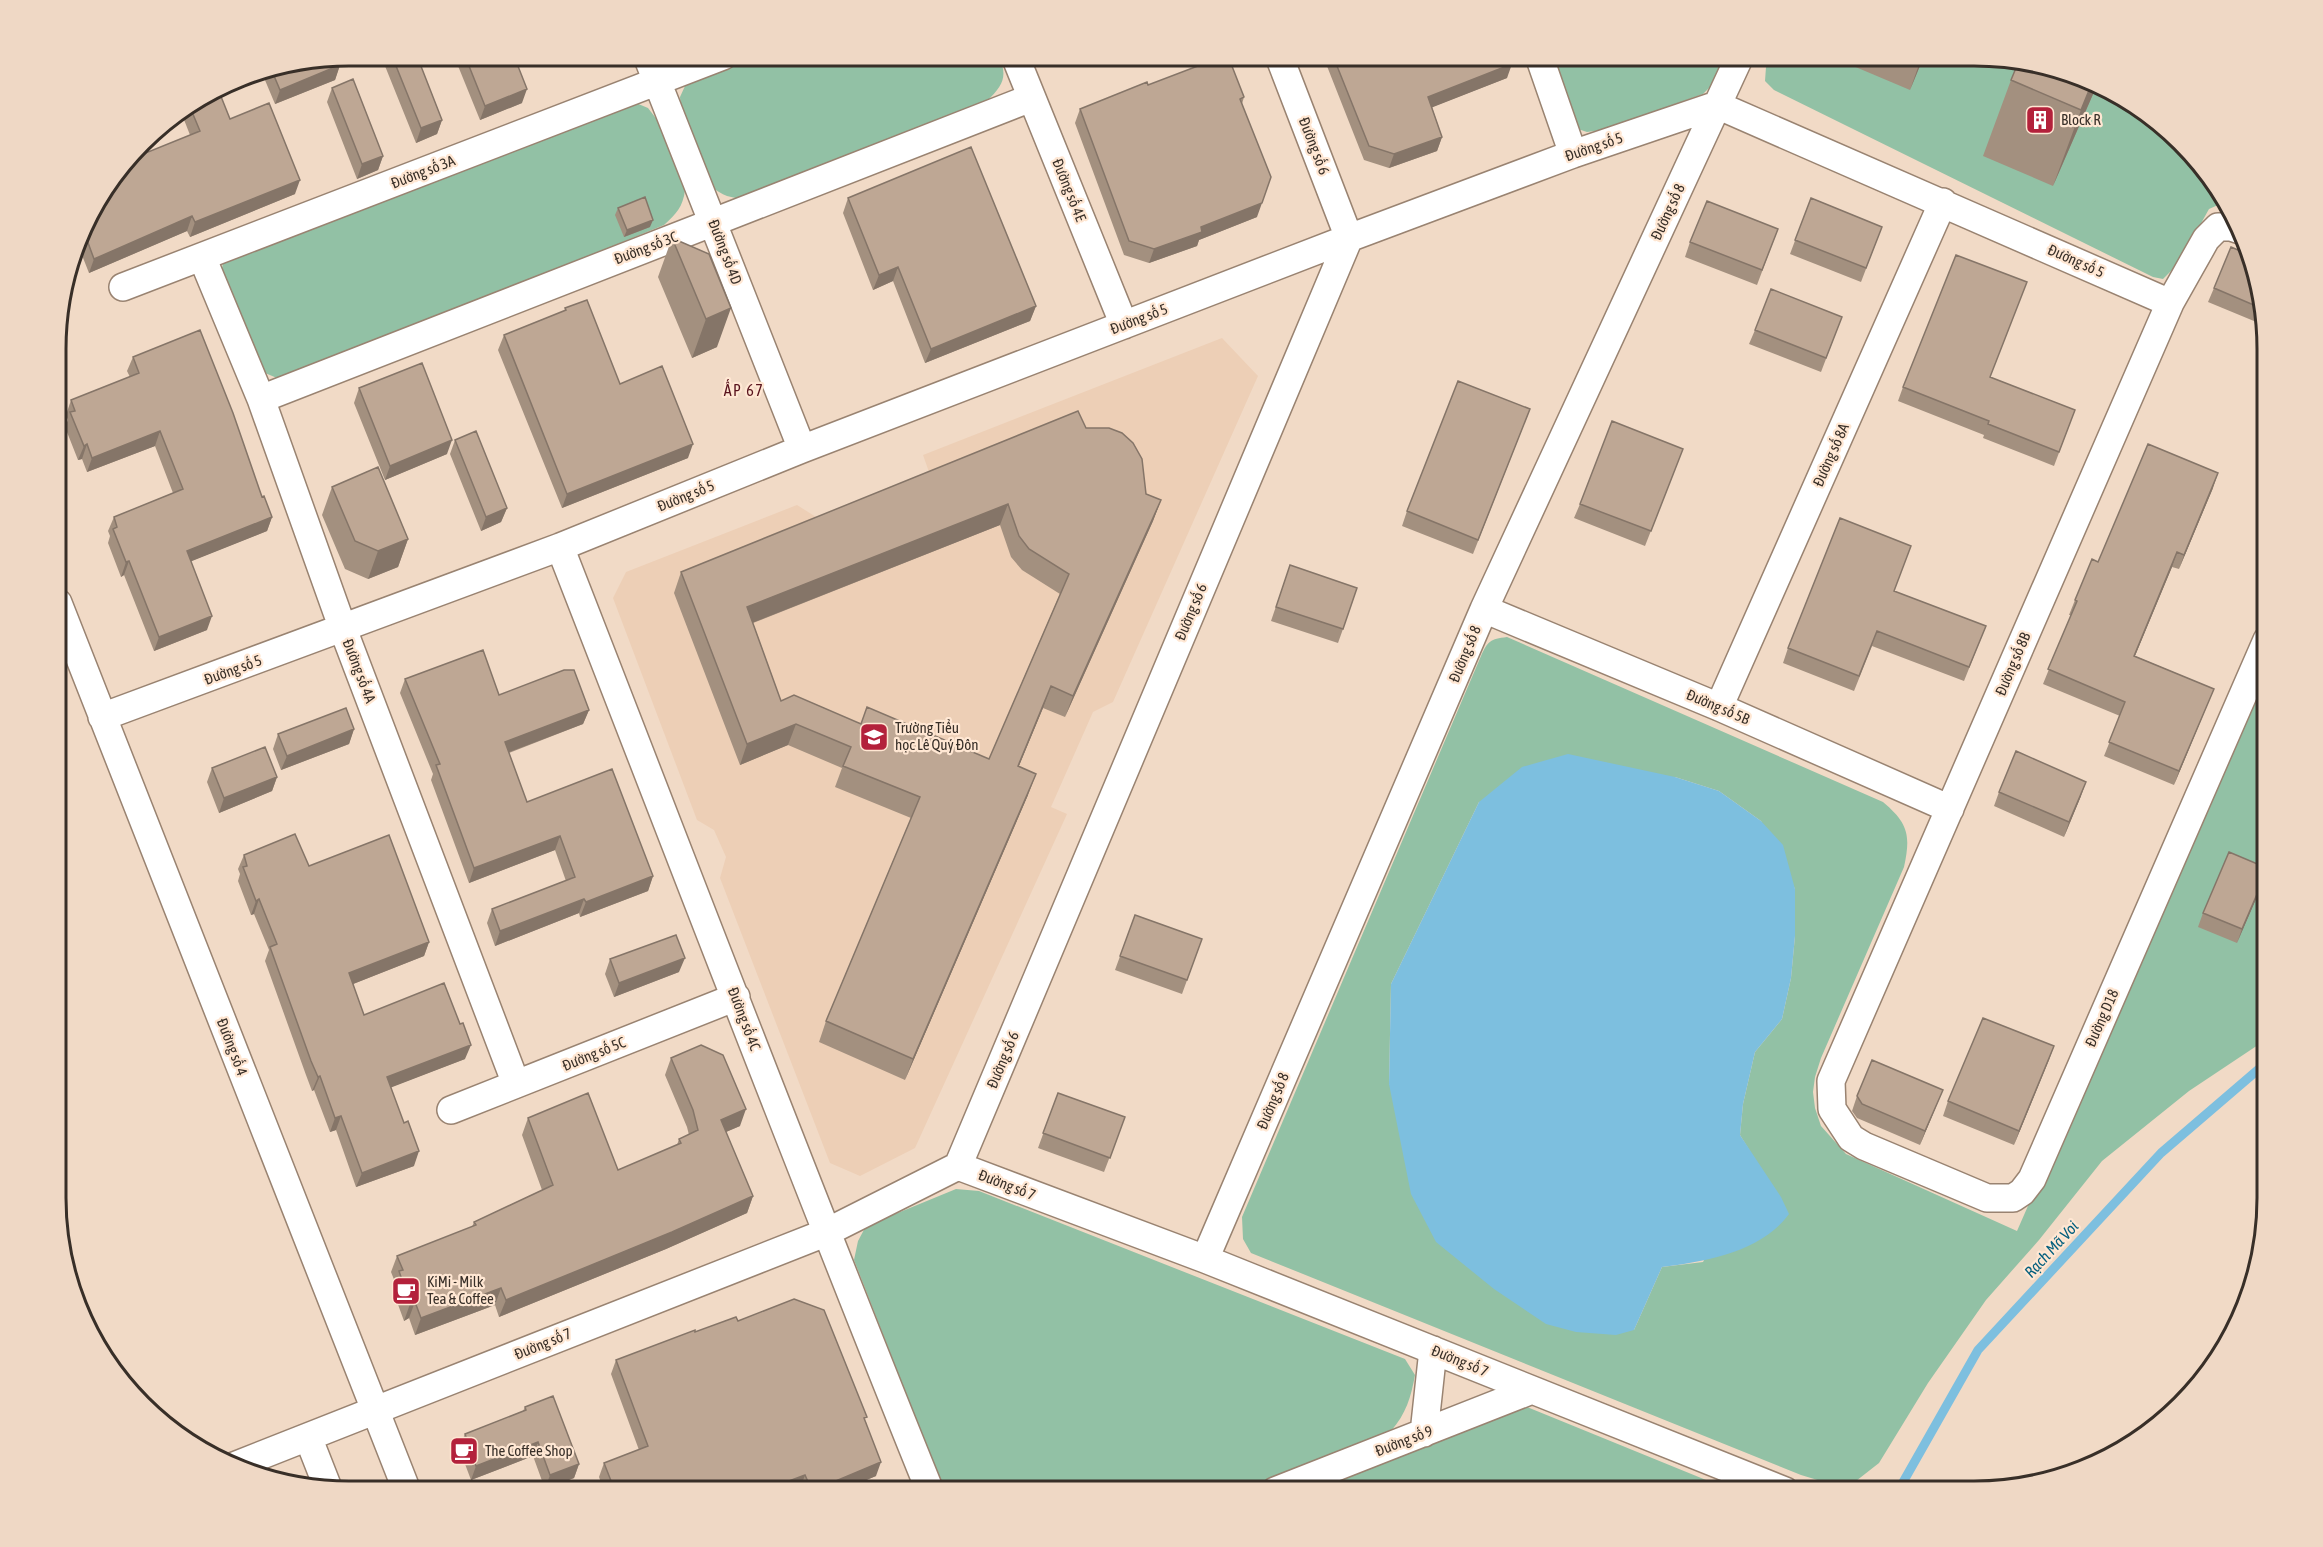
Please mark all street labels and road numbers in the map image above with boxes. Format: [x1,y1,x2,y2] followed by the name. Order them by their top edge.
[1296,115,1333,177] street label: Đường số 6
[1563,129,1625,164] street label: Đường số 5
[388,151,458,192] street label: Đường số 3A
[1049,156,1090,224] street label: Đường số 4E
[1647,181,1688,243] street label: Đường số 8
[705,217,746,287] street label: Đường số 4D
[612,228,680,267] street label: Đường số 3C
[2045,241,2107,280] street label: Đường số 5
[1108,300,1170,337] street label: Đường số 5
[1809,420,1852,489] street label: Đường số 8A
[655,476,717,515] street label: Đường số 5
[1171,581,1210,643] street label: Đường số 6
[1445,623,1484,685] street label: Đường số 8
[1992,630,2033,698] street label: Đường số 8B
[339,636,380,706] street label: Đường số 4A
[202,651,264,688] street label: Đường số 5
[1684,686,1752,727] street label: Đường số 5B
[725,985,764,1053] street label: Đường số 4C
[2081,986,2122,1049] street label: Đường D18
[214,1016,251,1078] street label: Đường số 4
[983,1029,1022,1091] street label: Đường số 6
[560,1033,628,1074] street label: Đường số 5C
[1253,1070,1292,1132] street label: Đường số 8
[976,1166,1038,1203] street label: Đường số 7
[512,1324,574,1363] street label: Đường số 7
[1429,1341,1491,1380] street label: Đường số 7
[1373,1422,1435,1459] street label: Đường số 9

